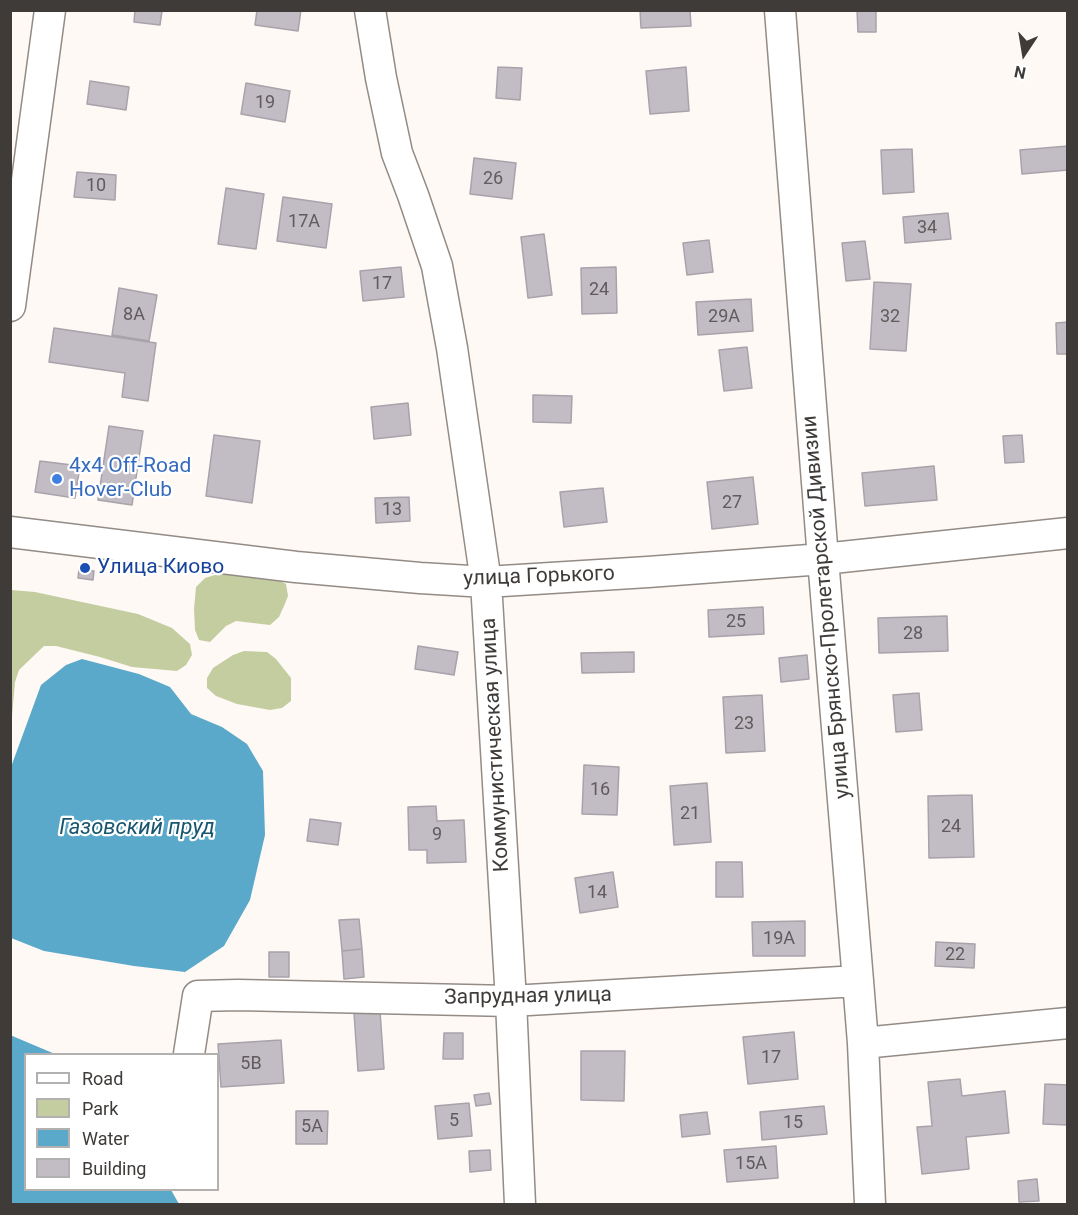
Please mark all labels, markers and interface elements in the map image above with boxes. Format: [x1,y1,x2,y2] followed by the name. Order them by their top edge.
[994,24,1054,84] north arrow
[1013,62,1028,83] text: N
[255,92,275,114] house number: 19
[483,168,503,190] house number: 26
[86,175,106,197] house number: 10
[288,211,320,233] house number: 17А
[917,217,937,239] house number: 34
[372,273,392,295] house number: 17
[589,279,609,301] house number: 24
[123,304,145,326] house number: 8А
[708,306,740,328] house number: 29А
[880,306,900,328] house number: 32
[798,414,856,800] street label: улица Брянско-Пролетарской Дивизии
[69,454,191,504] place label: 4x4 Off-Road Hover-Club
[50,472,64,486] marker: 4x4 Off-Road Hover-Club
[722,492,742,514] house number: 27
[382,499,402,521] house number: 13
[97,555,224,581] place label: Улица Киово
[78,561,92,575] marker: Улица Киово
[463,562,615,592] street label: улица Горького
[726,611,746,633] house number: 25
[477,617,515,873] street label: Коммунистическая улица
[903,623,923,645] house number: 28
[734,713,754,735] house number: 23
[590,779,610,801] house number: 16
[680,803,700,825] house number: 21
[59,815,215,841] water label: Газовский пруд
[941,816,961,838] house number: 24
[432,824,442,846] house number: 9
[587,882,607,904] house number: 14
[763,928,795,950] house number: 19А
[945,944,965,966] house number: 22
[444,983,612,1011] street label: Запрудная улица
[761,1047,781,1069] house number: 17
[24,1053,219,1191] legend
[240,1053,262,1075] house number: 5В
[82,1068,123,1089] text: Road
[82,1098,118,1119] text: Park
[449,1110,459,1132] house number: 5
[783,1112,803,1134] house number: 15
[301,1116,323,1138] house number: 5А
[82,1128,129,1149] text: Water
[735,1153,767,1175] house number: 15А
[82,1158,146,1179] text: Building

